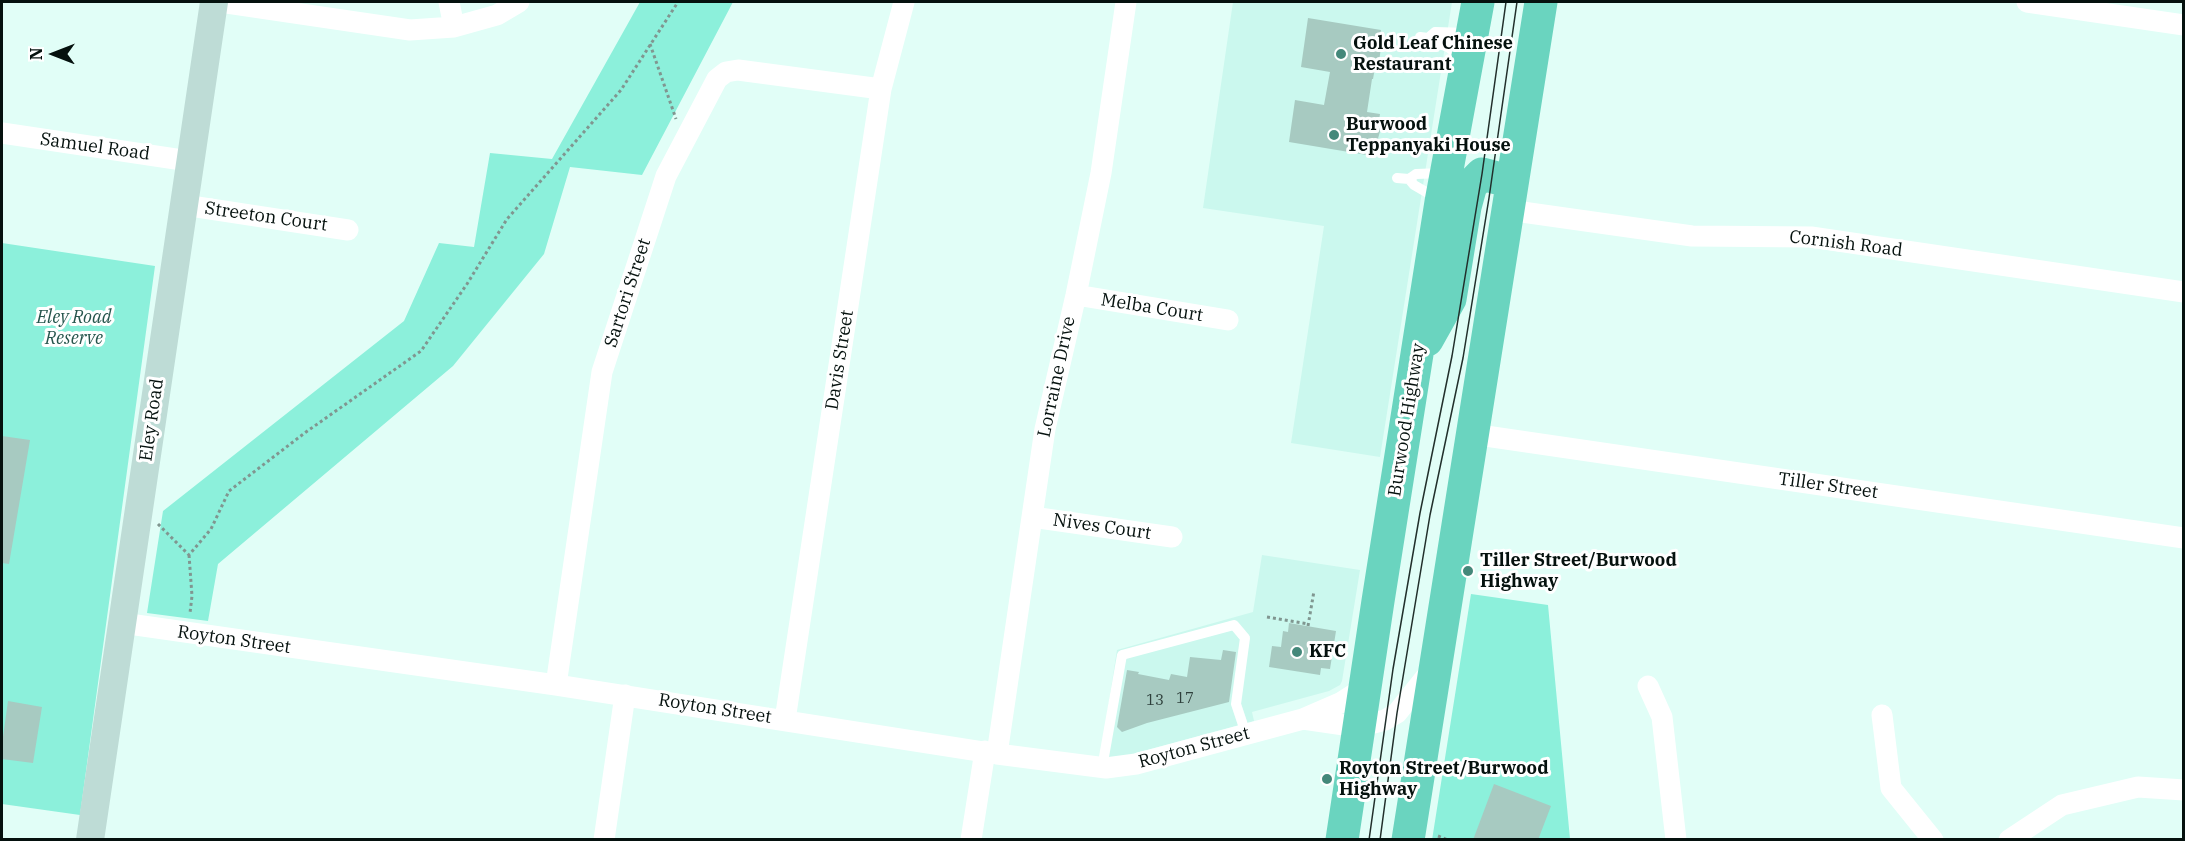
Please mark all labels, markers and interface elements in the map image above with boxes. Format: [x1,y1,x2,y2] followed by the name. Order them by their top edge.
[24,24,84,84] north arrow
[1353,33,1513,76] place label: Gold Leaf Chinese Restaurant
[1334,47,1348,61] marker: Gold Leaf Chinese Restaurant
[26,48,46,60] text: N
[1346,114,1511,156] place label: Burwood Teppanyaki House
[1327,128,1341,142] marker: Burwood Teppanyaki House
[39,129,151,165] street label: Samuel Road
[203,198,329,236] street label: Streeton Court
[1788,226,1904,262] street label: Cornish Road
[600,236,656,350] street label: Sartori Street
[1099,289,1205,327] street label: Melba Court
[36,307,112,350] park label: Eley Road Reserve
[821,308,859,412] street label: Davis Street
[1034,315,1080,439] street label: Lorraine Drive
[1384,342,1430,498] street label: Burwood Highway
[136,377,168,463] street label: Eley Road
[1777,468,1879,504] street label: Tiller Street
[1051,509,1153,545] street label: Nives Court
[1480,550,1677,592] place label: Tiller Street/Burwood Highway
[1461,564,1475,578] marker: Tiller Street/Burwood Highway
[176,621,292,659] street label: Royton Street
[1309,641,1346,663] place label: KFC
[1290,645,1304,659] marker: KFC
[657,689,773,729] street label: Royton Street
[1176,690,1194,708] house number: 17
[1146,692,1164,710] house number: 13
[1136,723,1252,773] street label: Royton Street
[1339,758,1549,800] place label: Royton Street/Burwood Highway
[1320,772,1334,786] marker: Royton Street/Burwood Highway

